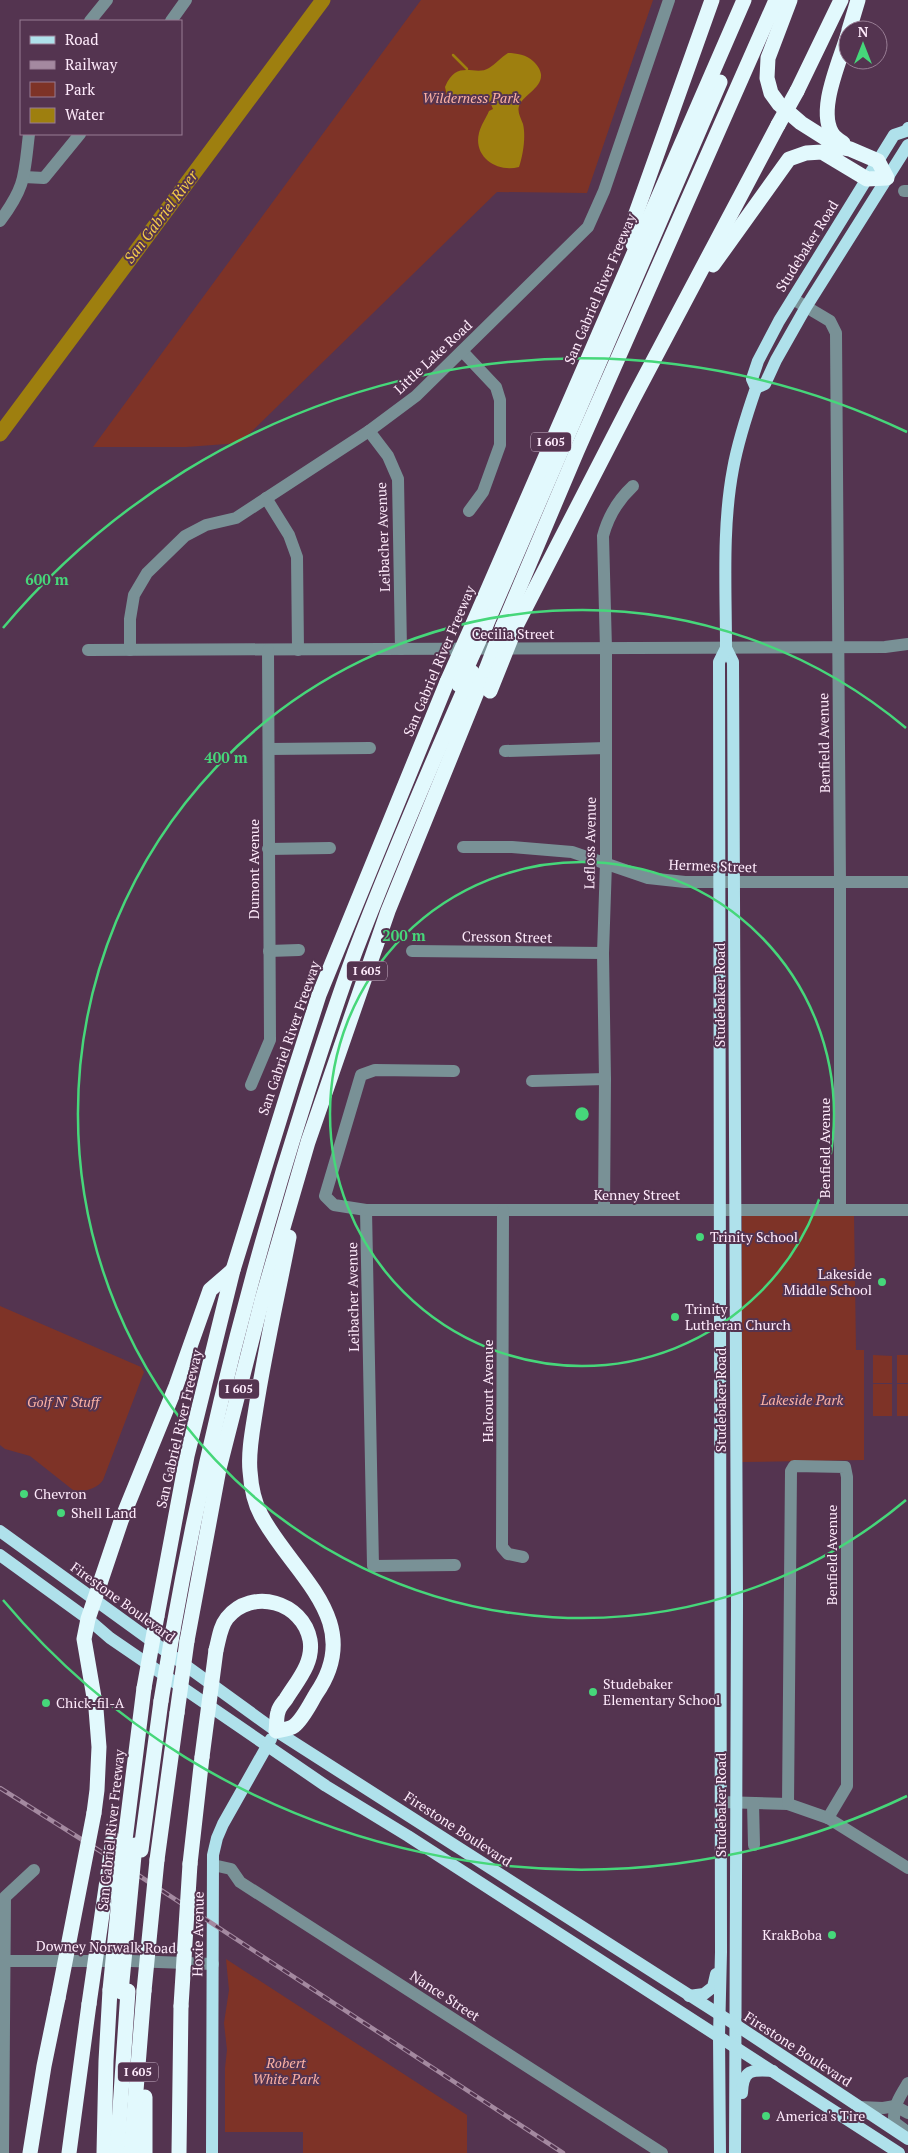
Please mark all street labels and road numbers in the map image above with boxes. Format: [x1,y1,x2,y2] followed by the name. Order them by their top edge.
[771,196,842,295] street label: Studebaker Road
[559,210,640,367] street label: San Gabriel River Freeway
[389,315,476,398] street label: Little Lake Road
[531,432,571,452] road number: I 605
[371,482,394,592] street label: Leibacher Avenue
[398,582,479,739] street label: San Gabriel River Freeway
[472,624,555,643] street label: Cecilia Street
[813,693,834,793] street label: Benfield Avenue
[579,797,600,889] street label: Lefloss Avenue
[244,819,263,919] street label: Dumont Avenue
[668,854,758,877] street label: Hermes Street
[462,926,553,947] street label: Cresson Street
[710,943,729,1047] street label: Studebaker Road
[253,957,324,1118] street label: San Gabriel River Freeway
[347,961,387,980] road number: I 605
[815,1098,834,1198] street label: Benfield Avenue
[594,1185,681,1204] street label: Kenney Street
[342,1242,363,1352] street label: Leibacher Avenue
[478,1339,497,1443] street label: Halcourt Avenue
[151,1347,206,1510] street label: San Gabriel River Freeway
[711,1348,730,1452] street label: Studebaker Road
[219,1380,259,1398] road number: I 605
[822,1505,841,1605] street label: Benfield Avenue
[67,1557,180,1646] street label: Firestone Boulevard
[93,1747,129,1912] street label: San Gabriel River Freeway
[711,1753,730,1857] street label: Studebaker Road
[401,1787,516,1871] street label: Firestone Boulevard
[187,1891,208,1977] street label: Hoxie Avenue
[36,1936,176,1957] street label: Downey Norwalk Road
[407,1966,485,2026] street label: Nance Street
[741,2007,856,2091] street label: Firestone Boulevard
[118,2062,158,2082] road number: I 605

